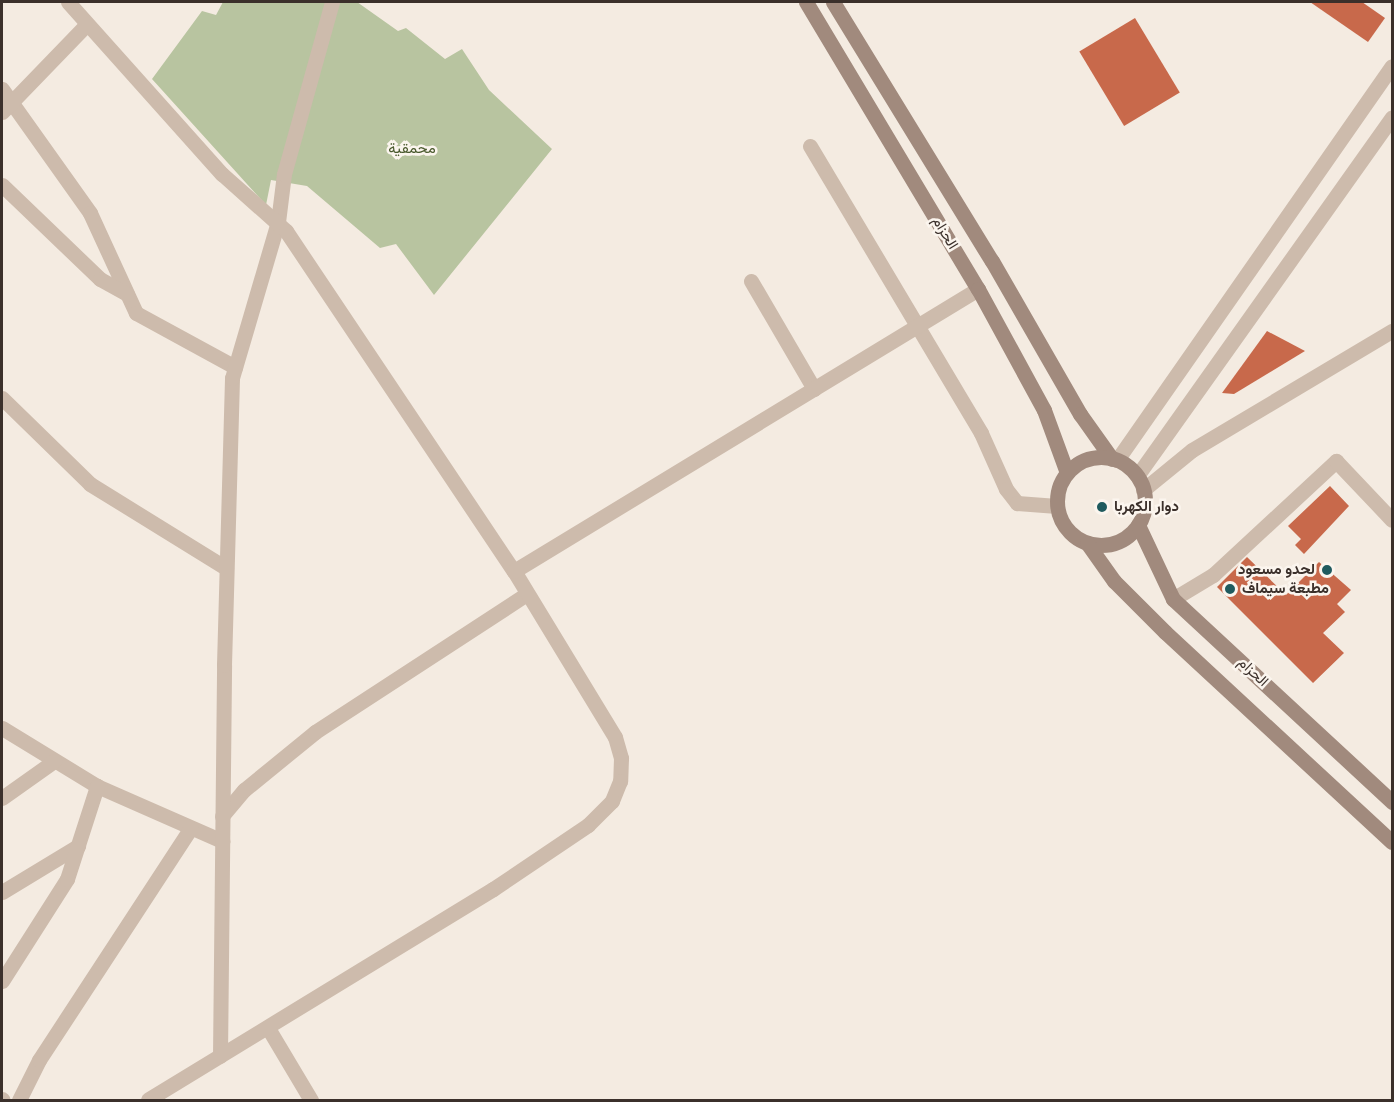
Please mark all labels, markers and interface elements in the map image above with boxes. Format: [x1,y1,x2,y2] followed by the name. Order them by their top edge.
[388,140,436,158] park label: محمقية
[928,213,962,253] street label: الحزام
[1114,498,1179,516] place label: دوار الكهربا
[1095,500,1109,514] marker: دوار الكهربا
[1238,561,1315,579] place label: لحدو مسعود
[1320,563,1334,577] marker: لحدو مسعود
[1242,580,1329,598] place label: مطبعة سيماف
[1223,582,1237,596] marker: مطبعة سيماف
[1234,653,1272,691] street label: الحزام

